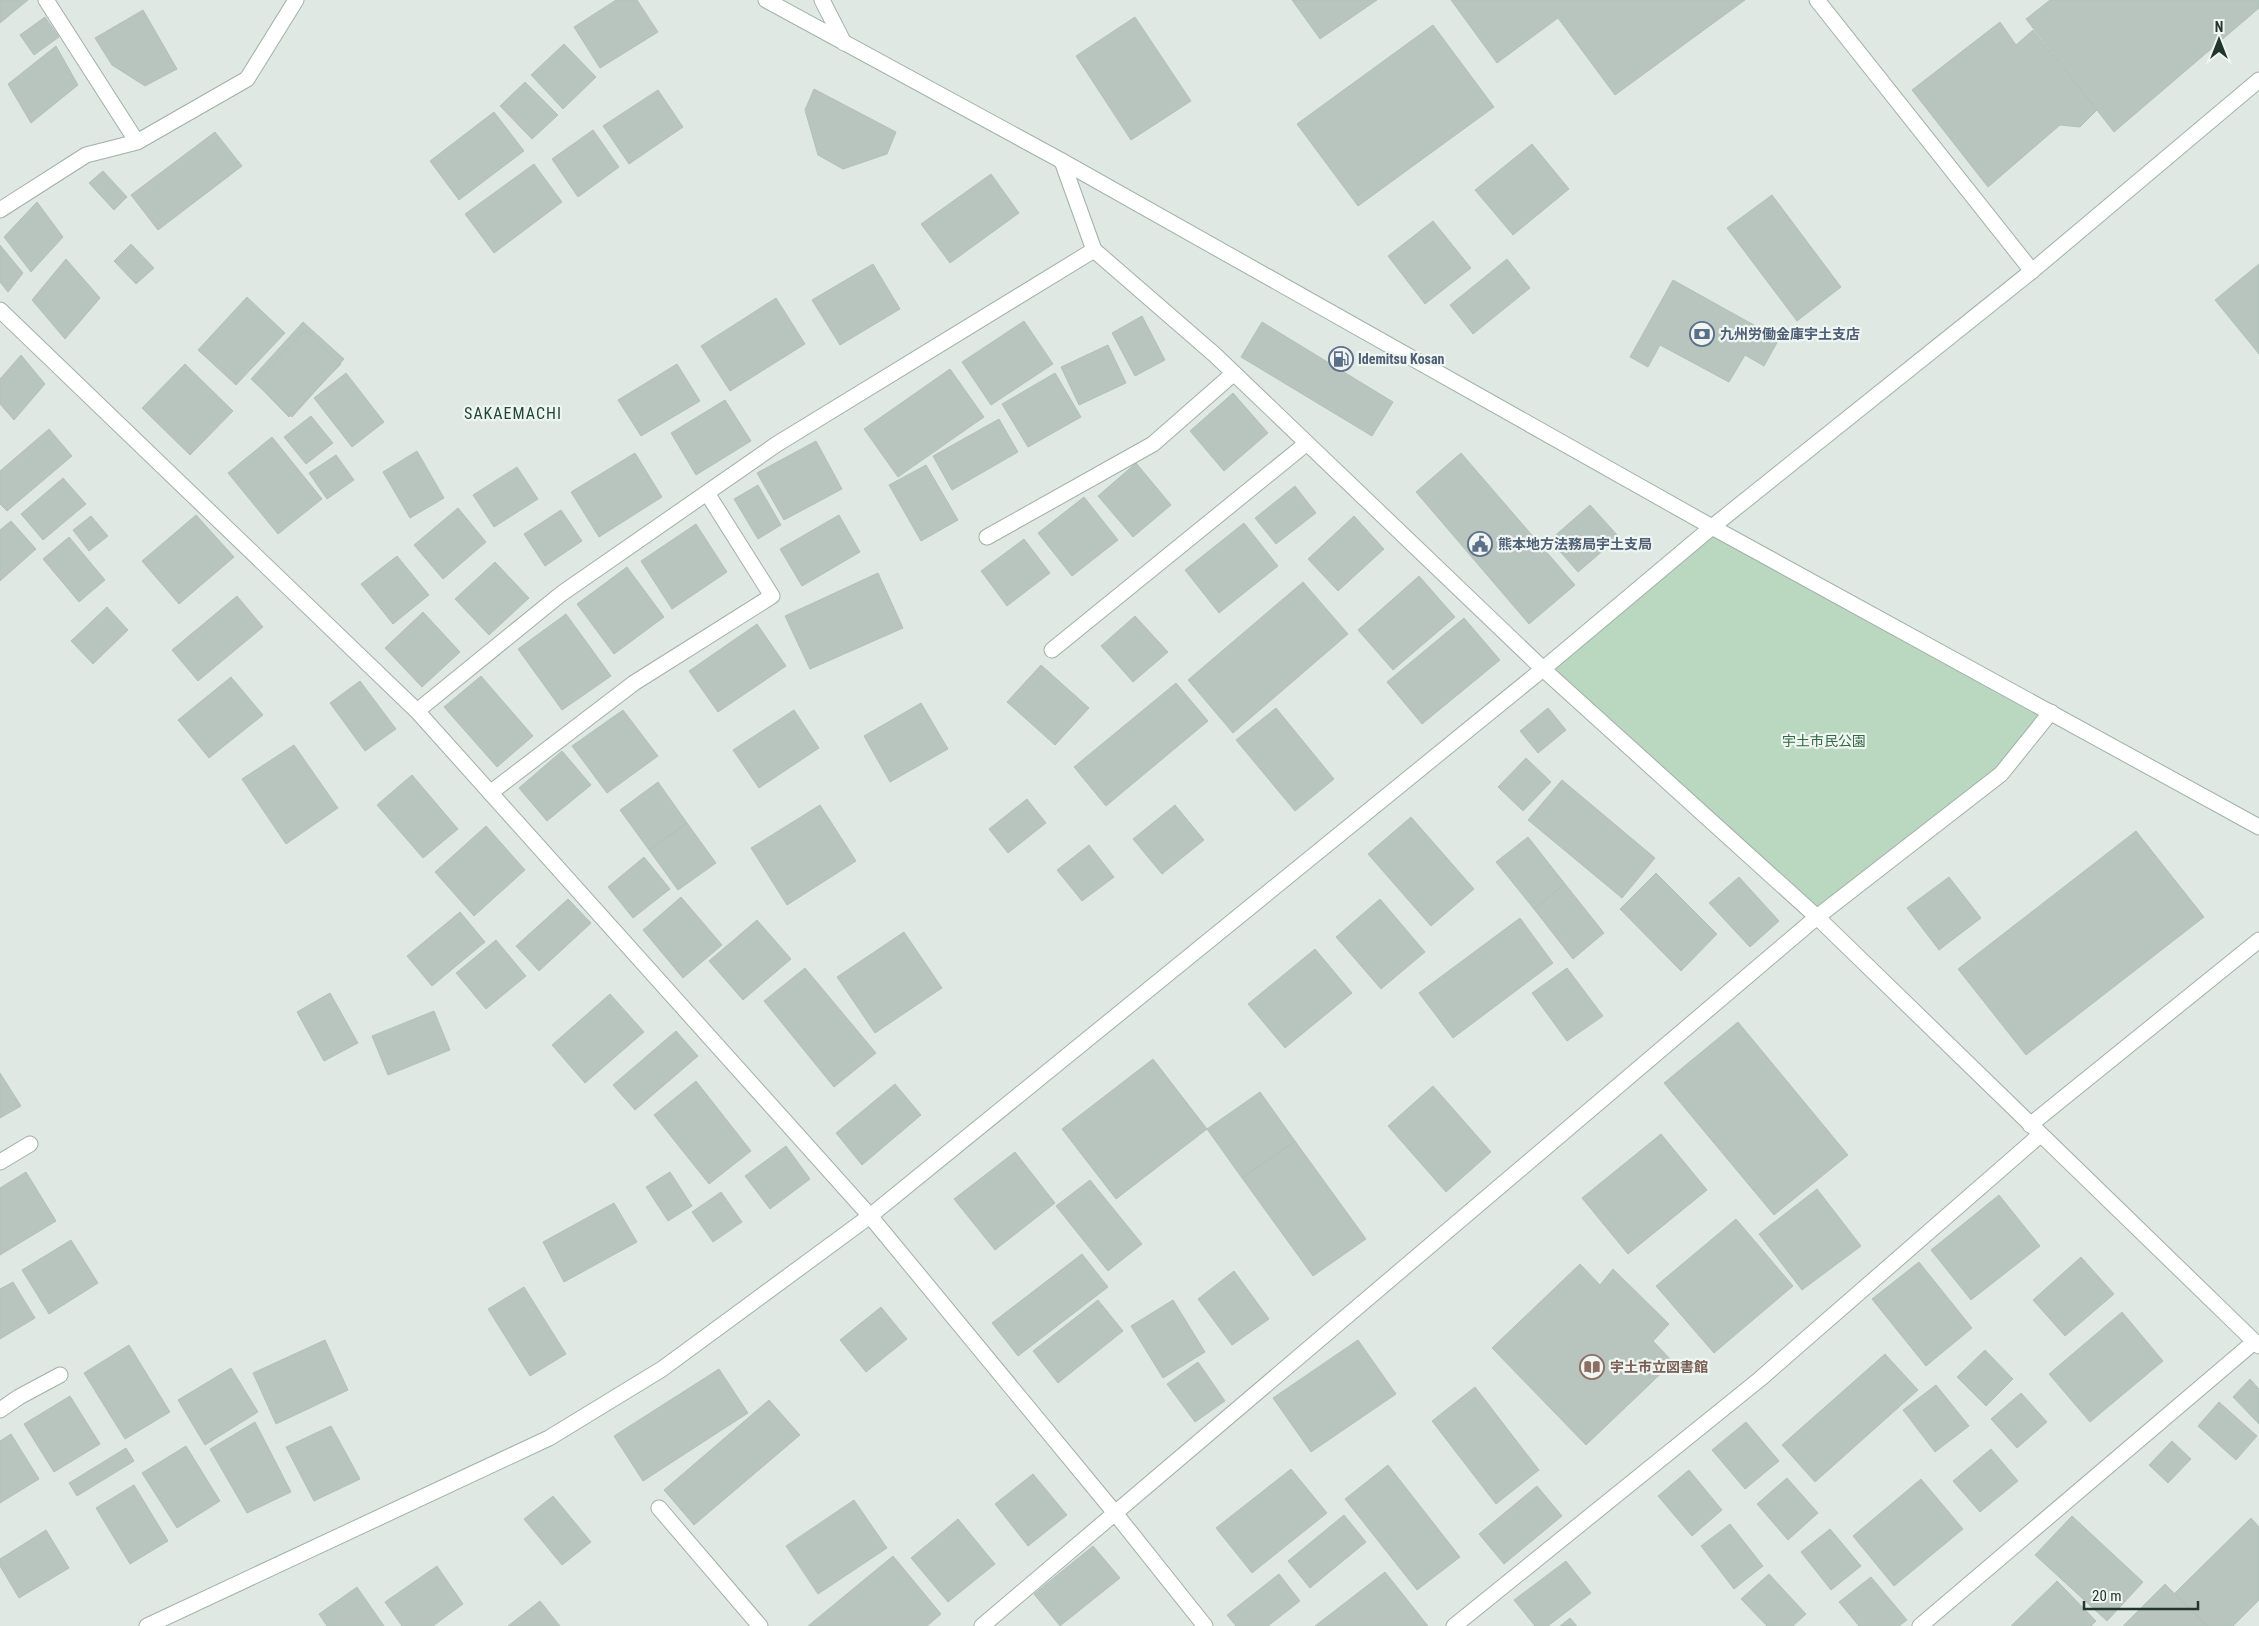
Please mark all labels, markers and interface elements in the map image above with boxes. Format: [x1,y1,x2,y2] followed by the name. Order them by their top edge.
[2194,15,2244,65] north arrow
[2215,19,2223,35] text: N
[1689,321,1715,347] bank icon: 九州労働金庫宇土支店
[1720,326,1860,342] place label: 九州労働金庫宇土支店
[1328,346,1354,372] fuel station icon: Idemitsu Kosan
[1358,351,1445,367] place label: Idemitsu Kosan
[464,404,562,423] district label: SAKAEMACHI
[1467,531,1493,557] public building icon: 熊本地方法務局宇土支局
[1498,536,1652,552] place label: 熊本地方法務局宇土支局
[1782,733,1866,749] park label: 宇土市民公園
[1579,1354,1605,1380] library icon: 宇土市立図書館
[1610,1359,1708,1375] place label: 宇土市立図書館
[2084,1578,2198,1610] scale bar
[2092,1587,2122,1605] text: 20 m

